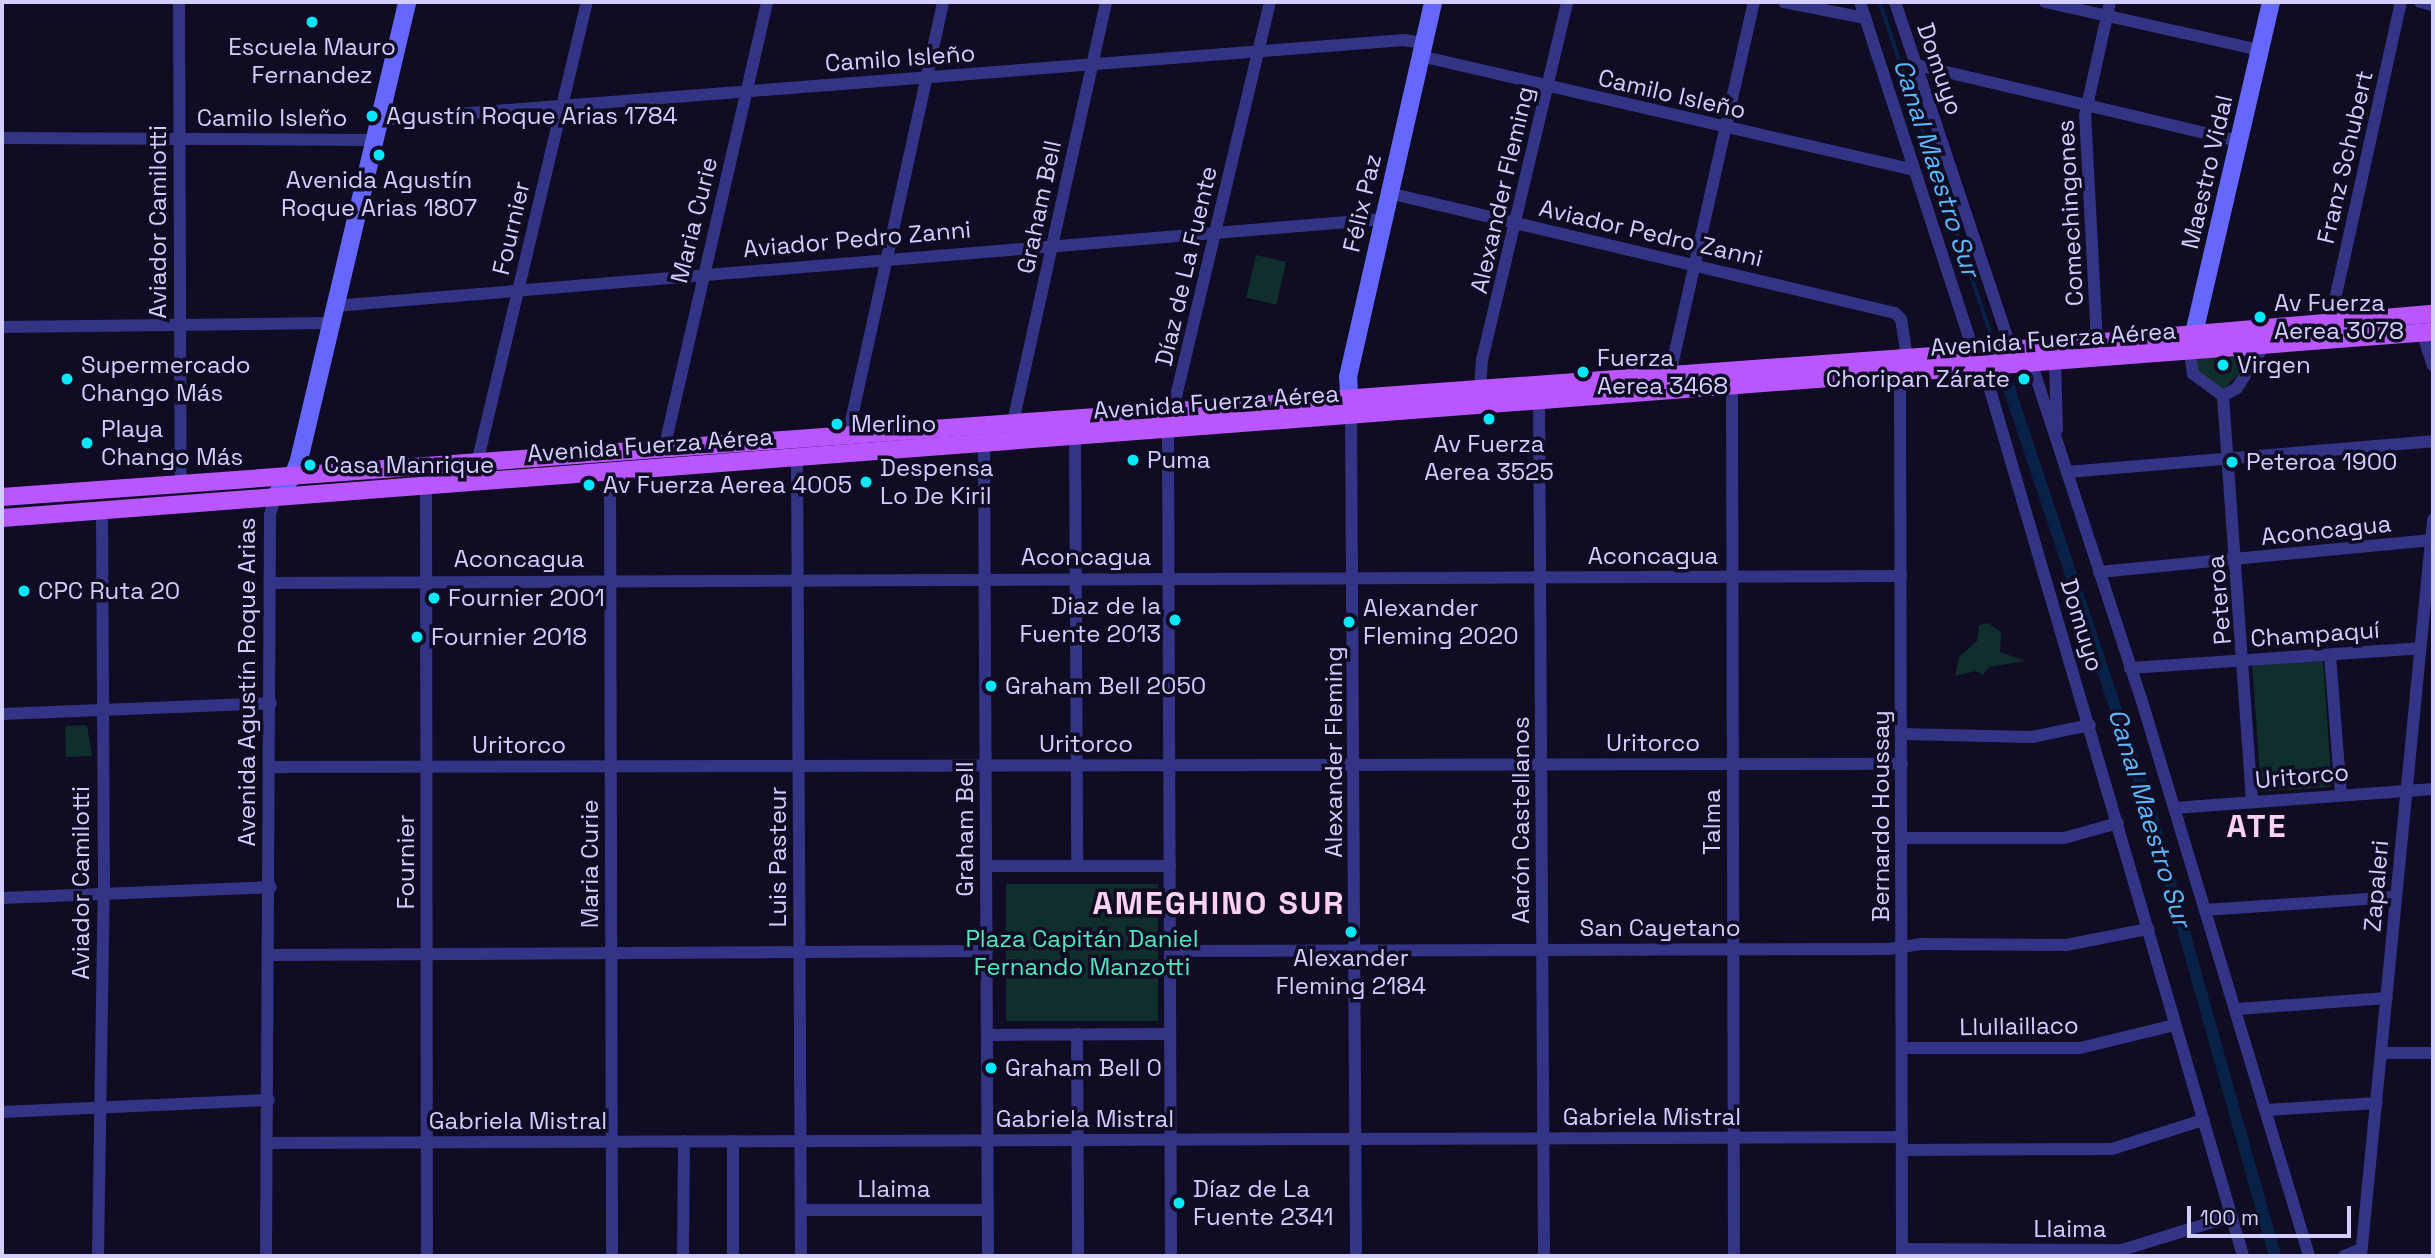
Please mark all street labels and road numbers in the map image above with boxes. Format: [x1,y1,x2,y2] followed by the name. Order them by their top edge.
[1911,19,1969,119] street label: Domuyo
[824,38,976,78] street label: Camilo Isleño
[1595,63,1749,125] street label: Camilo Isleño
[2311,68,2379,246] street label: Franz Schubert
[1464,84,1540,296] street label: Alexander Fleming
[2175,92,2239,252] street label: Maestro Vidal
[197,104,347,132] street label: Camilo Isleño
[2051,119,2089,307] street label: Comechingones
[144,125,172,319] street label: Aviador Camilotti
[1011,138,1067,276] street label: Graham Bell
[1337,151,1387,255] street label: Félix Paz
[664,154,724,286] street label: Maria Curie
[1149,163,1223,369] street label: Díaz de La Fuente
[486,178,536,278] street label: Fournier
[1536,193,1766,273] street label: Aviador Pedro Zanni
[742,215,972,263] street label: Aviador Pedro Zanni
[1929,316,2177,362] street label: Avenida Fuerza Aérea
[1092,379,1340,425] street label: Avenida Fuerza Aérea
[526,422,774,468] street label: Avenida Fuerza Aérea
[2259,509,2393,551] street label: Aconcagua
[233,517,261,847] street label: Avenida Agustín Roque Arias
[1588,542,1718,570] street label: Aconcagua
[1021,543,1151,571] street label: Aconcagua
[454,545,584,573] street label: Aconcagua
[2201,554,2237,646] street label: Peteroa
[2054,575,2110,675] street label: Domuyo
[2249,615,2381,653] street label: Champaquí
[1320,646,1348,858] street label: Alexander Fleming
[1867,710,1895,922] street label: Bernardo Houssay
[1507,716,1535,924] street label: Aarón Castellanos
[1606,729,1700,757] street label: Uritorco
[1039,730,1133,758] street label: Uritorco
[472,731,566,759] street label: Uritorco
[2254,758,2350,794] street label: Uritorco
[951,761,979,897] street label: Graham Bell
[67,786,95,980] street label: Aviador Camilotti
[764,786,792,928] street label: Luis Pasteur
[1698,789,1726,855] street label: Talma
[576,800,604,928] street label: Maria Curie
[392,814,420,910] street label: Fournier
[2358,839,2394,933] street label: Zapaleri
[1579,914,1741,942] street label: San Cayetano
[1959,1011,2079,1041] street label: Llullaillaco
[1563,1103,1741,1131] street label: Gabriela Mistral
[996,1105,1174,1133] street label: Gabriela Mistral
[429,1107,607,1135] street label: Gabriela Mistral
[857,1175,931,1203] street label: Llaima
[2033,1215,2107,1243] street label: Llaima

